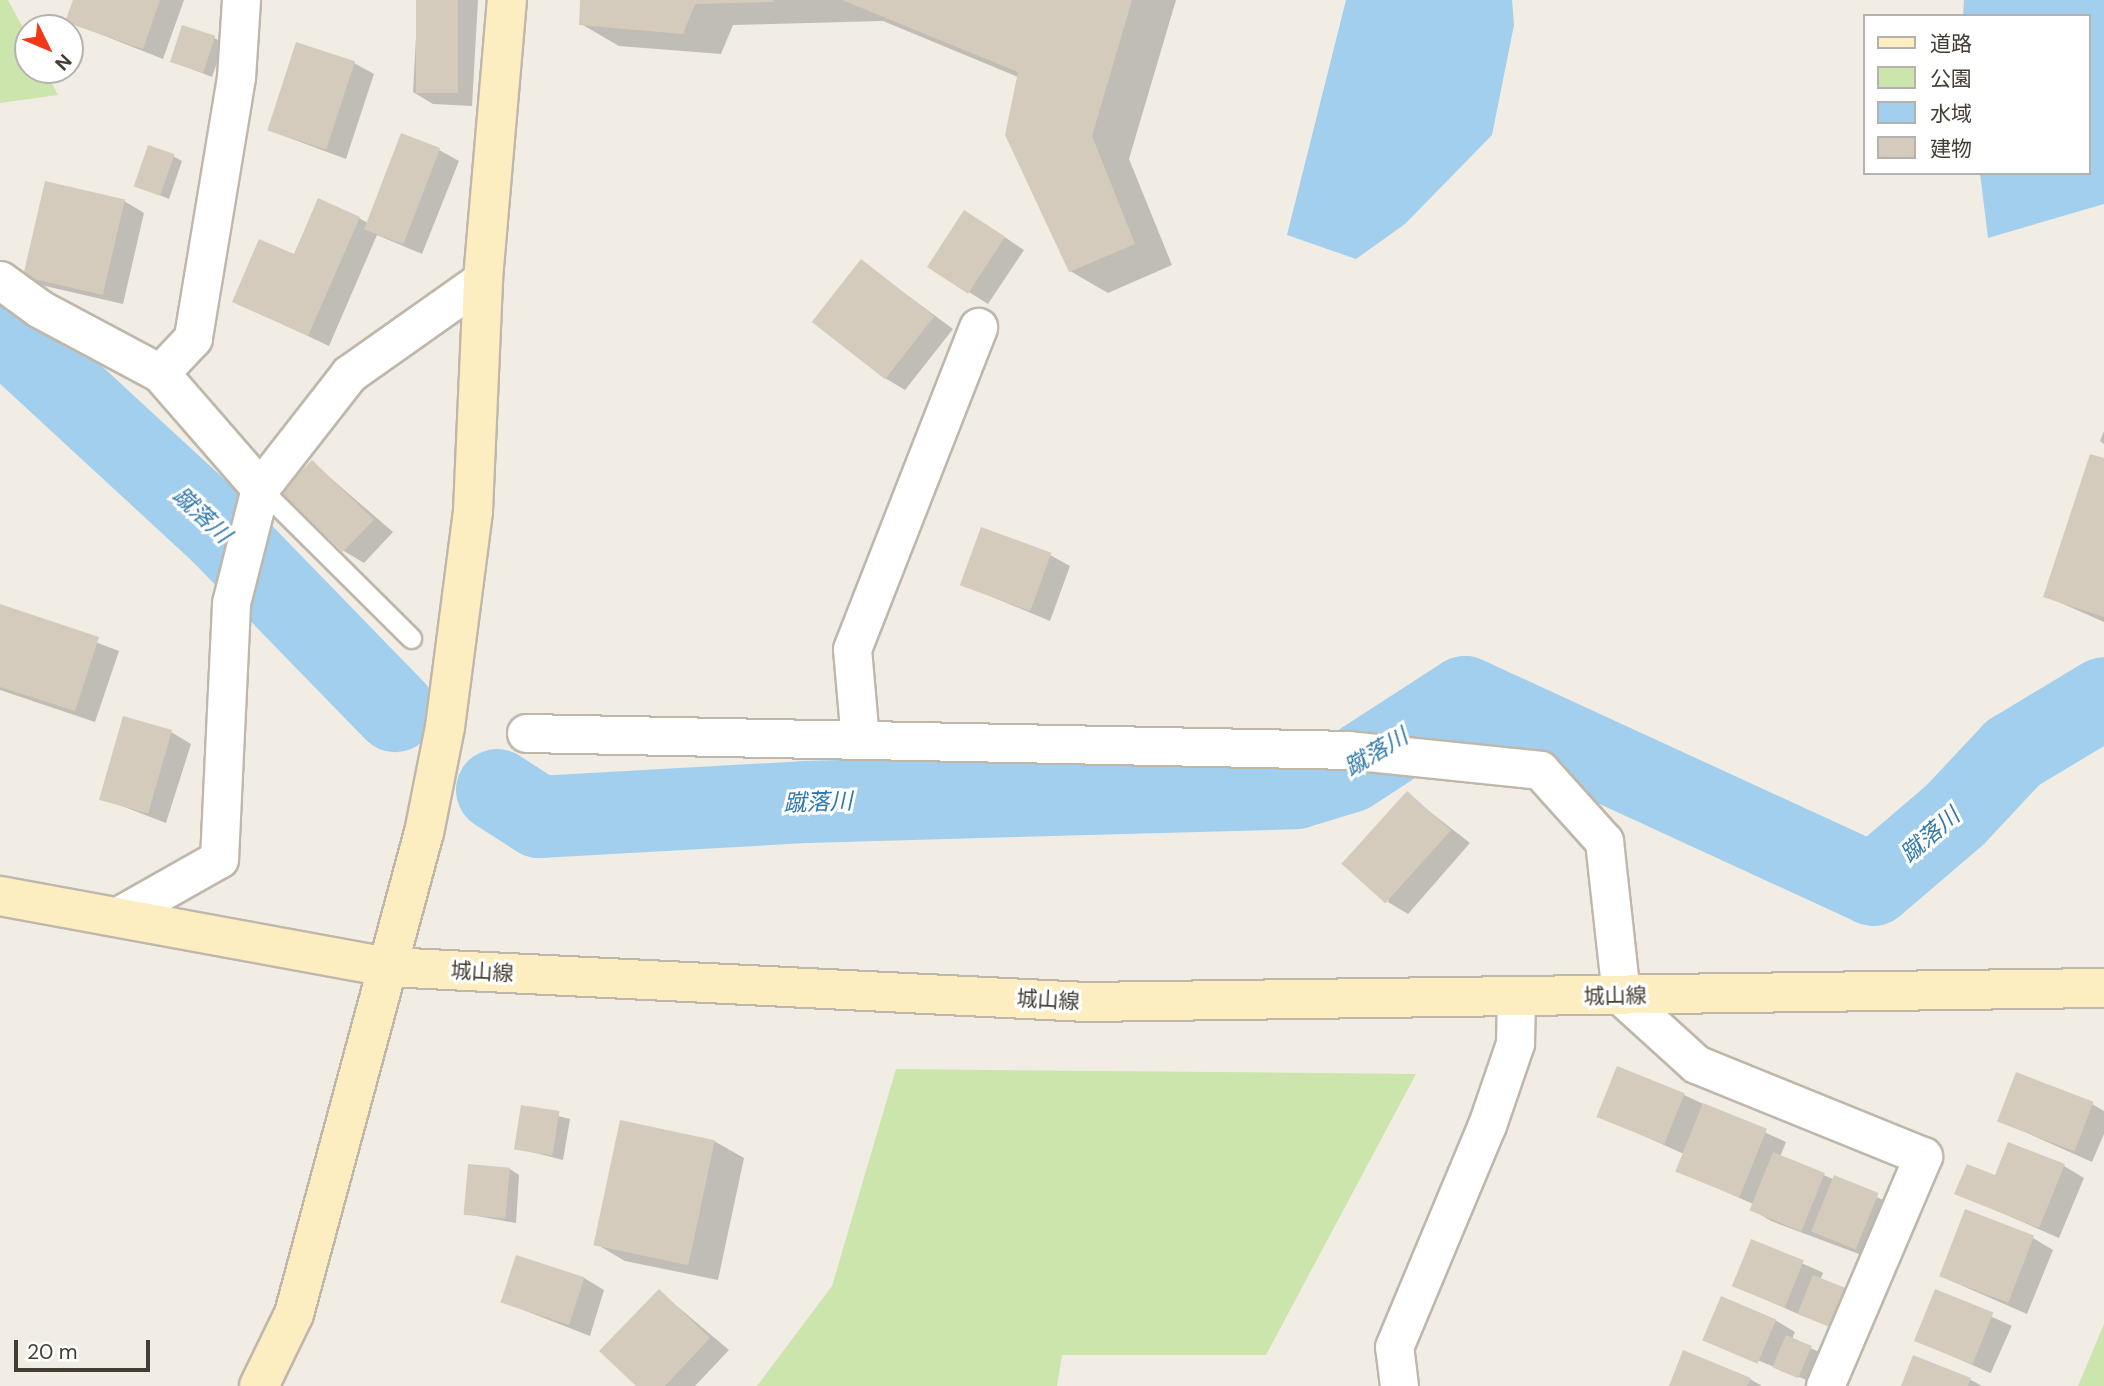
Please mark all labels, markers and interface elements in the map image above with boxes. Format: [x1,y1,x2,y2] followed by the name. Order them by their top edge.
[14,14,84,84] north arrow
[1862,14,2090,175] legend
[1930,30,1972,58] text: 道路
[49,49,77,76] text: N
[1930,65,1972,93] text: 公園
[1930,100,1972,128] text: 水域
[1930,135,1972,163] text: 建物
[167,481,237,549] water label: 蹴落川
[1339,722,1413,782] water label: 蹴落川
[783,787,853,817] water label: 蹴落川
[1895,802,1965,868] water label: 蹴落川
[450,958,514,986] street label: 城山線
[1583,983,1647,1009] street label: 城山線
[1016,986,1080,1014] street label: 城山線
[18,1326,154,1370] scale bar
[27,1338,78,1366] text: 20 m

